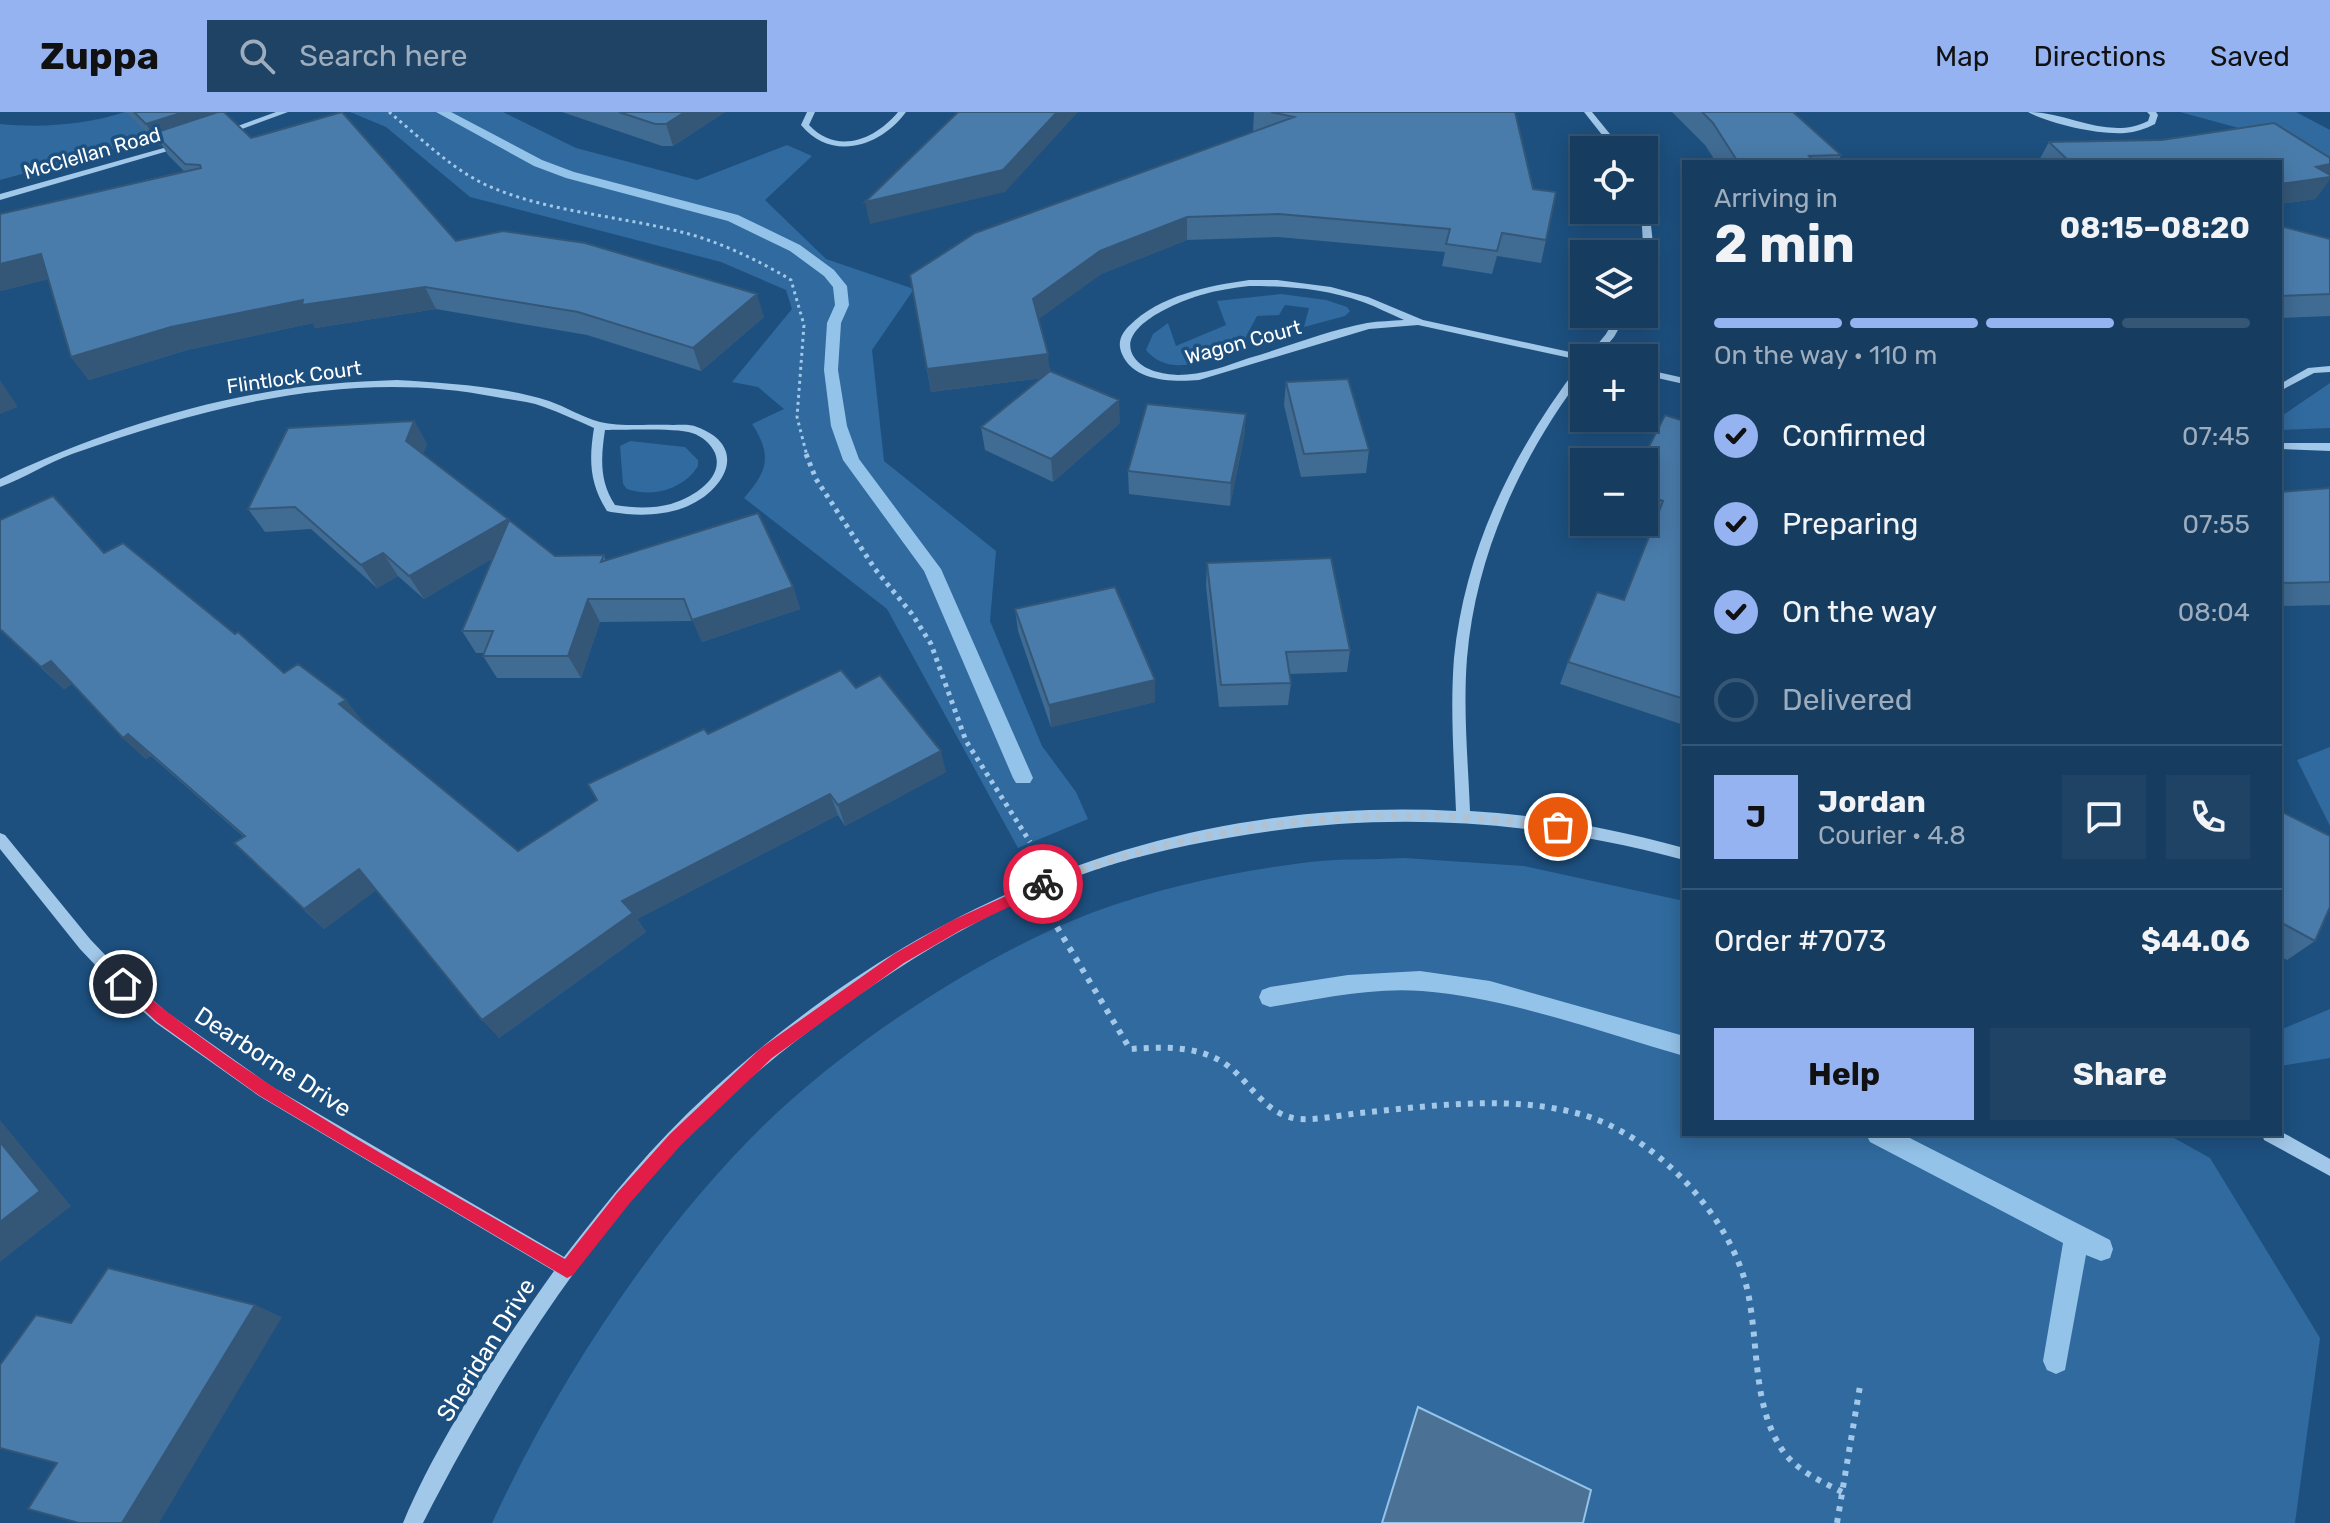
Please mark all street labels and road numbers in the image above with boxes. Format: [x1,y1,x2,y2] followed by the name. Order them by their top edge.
[21,122,163,184] street label: McClellan Road
[1182,315,1304,369] street label: Wagon Court
[225,356,363,398] street label: Flintlock Court
[189,1001,357,1123] street label: Dearborne Drive
[431,1273,541,1427] street label: Sheridan Drive

